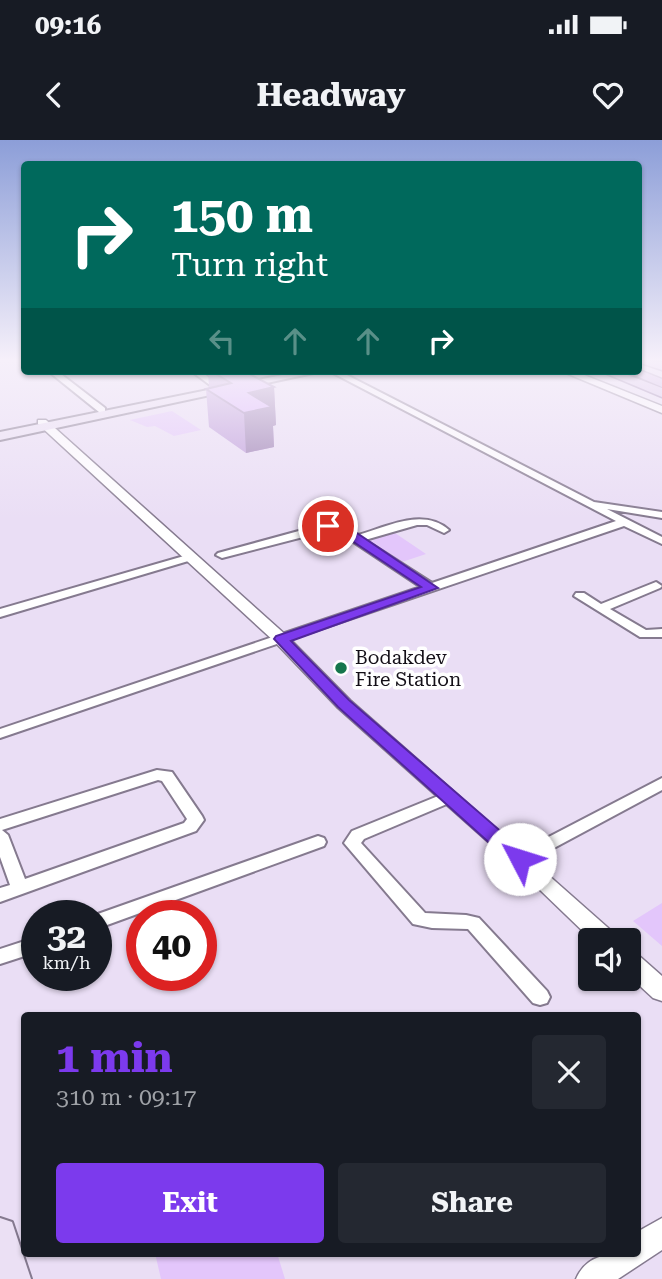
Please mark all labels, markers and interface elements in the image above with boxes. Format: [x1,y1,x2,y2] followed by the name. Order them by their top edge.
[35,10,101,40] text: 09:16
[35,76,73,114] icon: back
[256,76,406,114] text: Headway
[589,76,627,114] icon: heart
[171,187,313,244] text: 150 m
[56,189,147,280] icon: right
[171,246,328,284] text: Turn right
[203,322,241,360] icon: left
[276,322,314,360] icon: ahead
[349,322,387,360] icon: ahead
[422,322,460,360] icon: right
[298,496,358,556] pin
[309,507,347,545] icon: arrive
[355,646,461,691] place label: Bodakdev Fire Station
[333,660,349,676] marker: Bodakdev Fire Station
[483,822,557,896] position arrow
[126,900,217,991] speed limit sign: 40
[47,916,86,957] text: 32
[578,928,641,991] map controls
[578,928,641,991] button: sound
[42,952,91,973] text: km/h
[56,1033,173,1082] text: 1 min
[532,1035,606,1109] button: close
[56,1084,196,1111] text: 310 m · 09:17
[56,1163,324,1243] button: Exit
[338,1163,606,1243] button: Share

